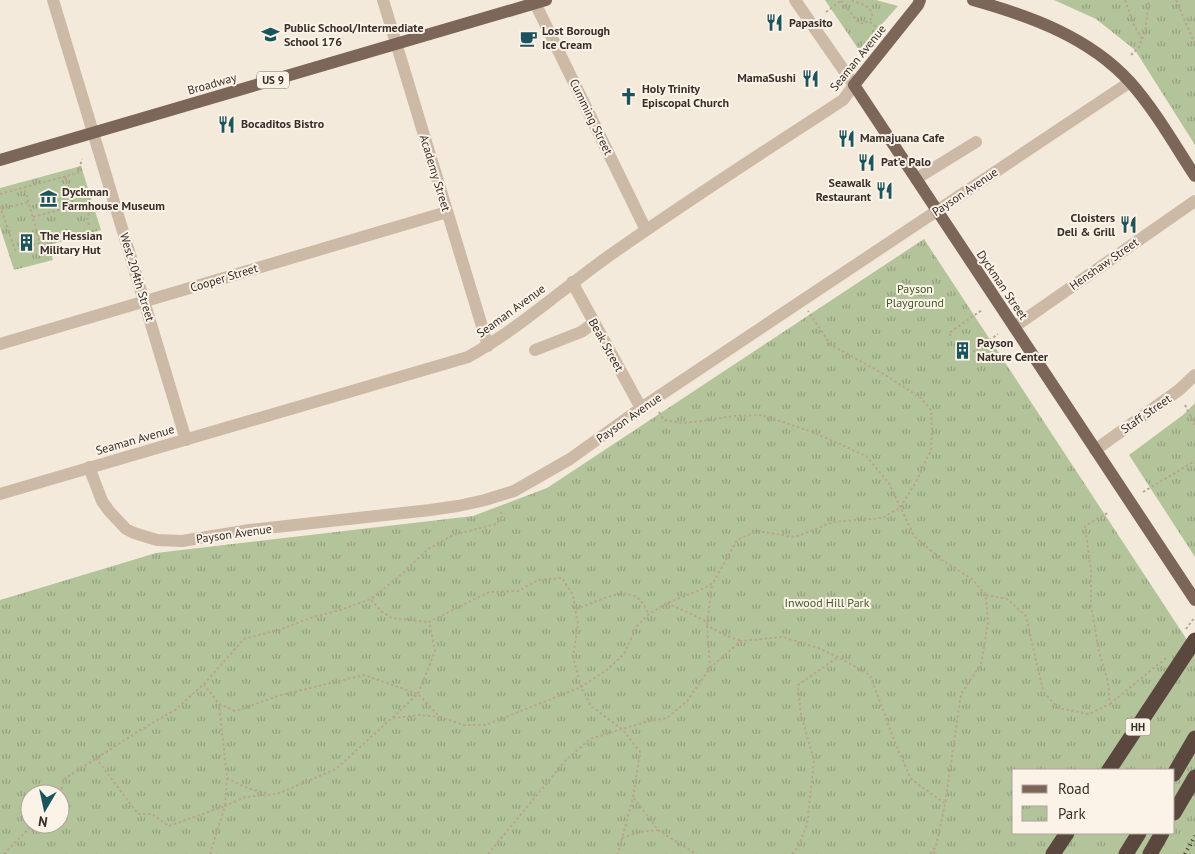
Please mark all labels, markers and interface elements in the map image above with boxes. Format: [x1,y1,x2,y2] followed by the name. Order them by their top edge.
[765,13,785,33] restaurant icon: Papasito
[789,15,833,30] place label: Papasito
[284,20,424,49] place label: Public School/Intermediate School 176
[826,21,889,94] street label: Seaman Avenue
[542,23,610,52] place label: Lost Borough Ice Cream
[260,25,280,45] school or university icon: Public School/Intermediate School 176
[518,28,538,48] cafe icon: Lost Borough Ice Cream
[800,68,820,88] restaurant icon: MamaSushi
[186,69,238,98] street label: Broadway
[737,70,796,85] place label: MamaSushi
[257,72,289,88] road number: US 9
[567,76,616,157] street label: Cumming Street
[642,81,729,110] place label: Holy Trinity Episcopal Church
[618,86,638,106] church icon: Holy Trinity Episcopal Church
[217,114,237,134] restaurant icon: Bocaditos Bistro
[241,116,325,131] place label: Bocaditos Bistro
[836,128,856,148] restaurant icon: Mamajuana Cafe
[860,130,945,145] place label: Mamajuana Cafe
[417,133,454,213] street label: Academy Street
[857,152,877,172] restaurant icon: Pat'e Palo
[881,154,931,169] place label: Pat'e Palo
[929,164,1000,219] street label: Payson Avenue
[816,175,872,204] place label: Seawalk Restaurant
[875,180,895,200] restaurant icon: Seawalk Restaurant
[62,184,165,213] place label: Dyckman Farmhouse Museum
[38,189,58,209] museum icon: Dyckman Farmhouse Museum
[1057,210,1115,239] place label: Cloisters Deli & Grill
[1119,215,1139,235] restaurant icon: Cloisters Deli & Grill
[40,228,102,257] place label: The Hessian Military Hut
[117,231,158,323] street label: West 204th Street
[16,233,36,253] building icon: The Hessian Military Hut
[1066,234,1141,293] street label: Henshaw Street
[974,247,1031,322] street label: Dyckman Street
[188,260,259,295] street label: Cooper Street
[474,281,548,340] street label: Seaman Avenue
[886,281,944,310] park label: Payson Playground
[586,316,627,374] street label: Beak Street
[977,335,1049,364] place label: Payson Nature Center
[953,340,973,360] building icon: Payson Nature Center
[593,390,664,446] street label: Payson Avenue
[1118,391,1174,436] street label: Staff Street
[94,421,176,458] street label: Seaman Avenue
[195,521,273,546] street label: Payson Avenue
[785,595,870,610] park label: Inwood Hill Park
[1126,719,1150,736] road number: HH
[1012,769,1175,834] legend
[1058,779,1090,798] text: Road
[20,784,70,834] north arrow
[1058,804,1086,823] text: Park
[37,812,49,831] text: N

